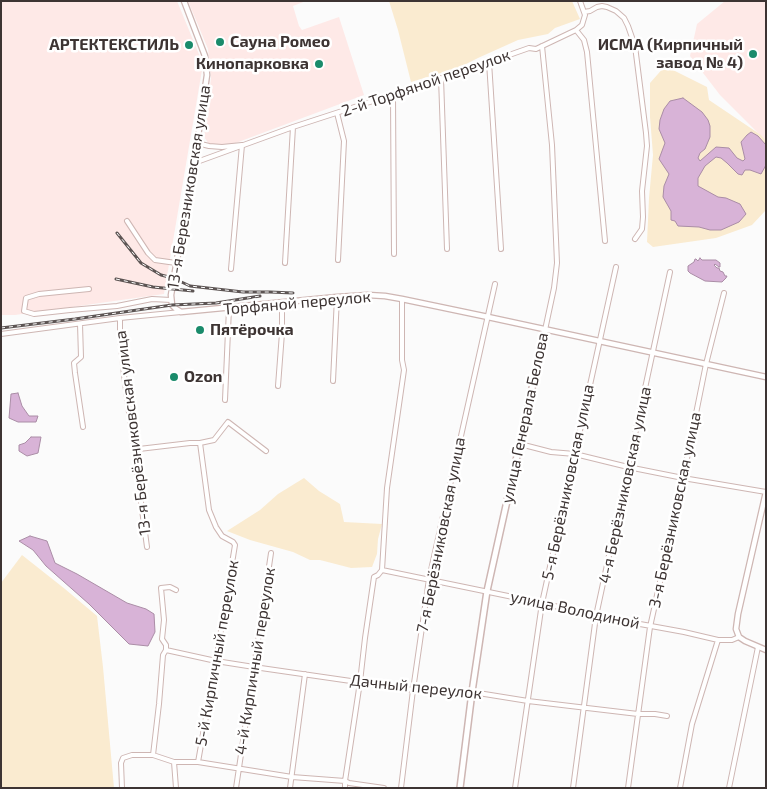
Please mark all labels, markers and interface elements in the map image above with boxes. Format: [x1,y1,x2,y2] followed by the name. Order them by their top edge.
[230,32,330,52] place label: Сауна Ромео
[49,35,179,55] place label: АРТЕКТЕКСТИЛЬ
[598,35,743,73] place label: ИСМА (Кирпичный завод № 4)
[214,36,226,48] marker: Сауна Ромео
[183,39,195,51] marker: АРТЕКТЕКСТИЛЬ
[339,45,513,121] street label: 2-й Торфяной переулок
[747,48,759,60] marker: ИСМА (Кирпичный завод № 4)
[196,54,309,74] place label: Кинопарковка
[313,58,325,70] marker: Кинопарковка
[163,84,215,290] street label: 13-я Березниковская улица
[222,287,372,319] street label: Торфяной переулок
[210,320,294,340] place label: Пятёрочка
[194,324,206,336] marker: Пятёрочка
[111,329,155,537] street label: 13-я Берёзниковская улица
[497,331,553,505] street label: улица Генерала Белова
[184,367,222,387] place label: Ozon
[168,371,180,383] marker: Ozon
[538,382,598,582] street label: 5-я Берёзниковская улица
[595,385,655,585] street label: 4-я Берёзниковская улица
[645,410,705,610] street label: 3-я Берёзниковская улица
[413,436,469,634] street label: 7-я Берёзниковская улица
[191,559,243,747] street label: 5-й Кирпичный переулок
[231,566,279,756] street label: 4-й Кирпичный переулок
[509,587,641,633] street label: улица Володиной
[349,671,483,703] street label: Дачный переулок

